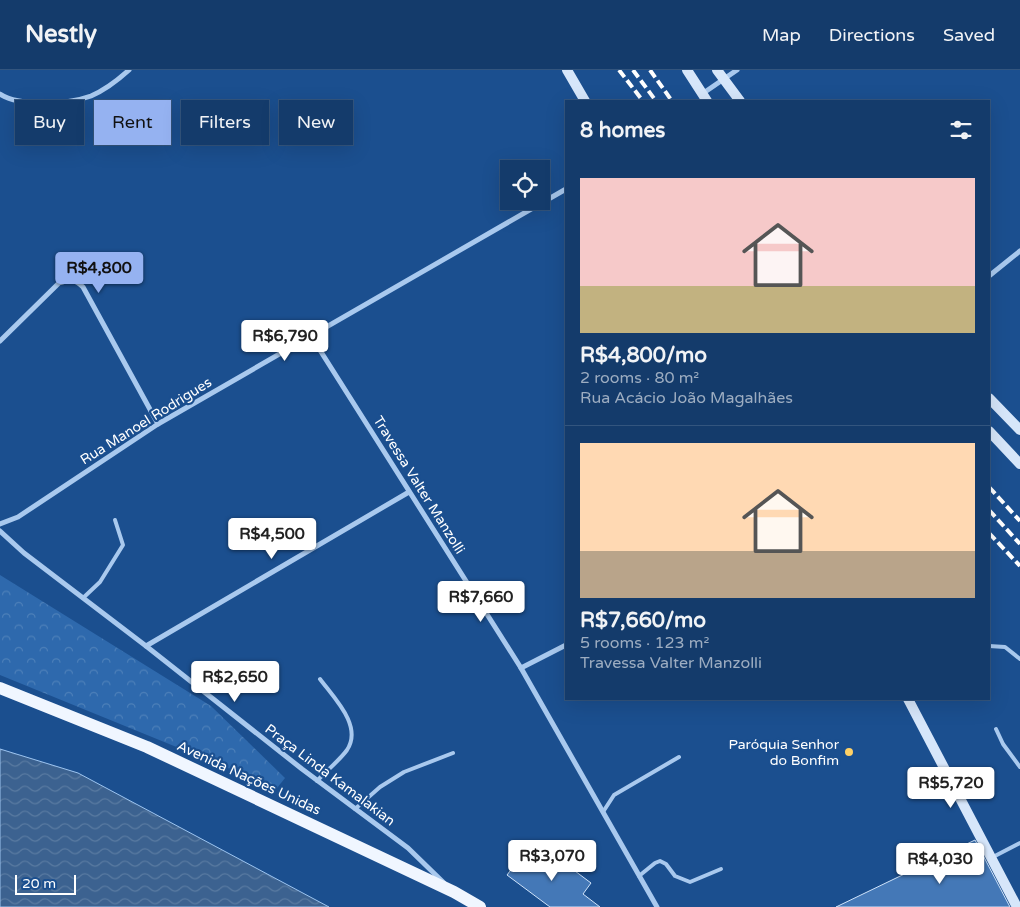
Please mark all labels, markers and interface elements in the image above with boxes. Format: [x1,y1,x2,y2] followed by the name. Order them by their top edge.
[25,20,97,49] text: Nestly
[762,24,801,46] text: Map
[829,24,915,46] text: Directions
[943,24,995,46] text: Saved
[15,100,84,145] chip: Buy
[94,100,171,145] chip: Rent
[181,100,269,145] chip: Filters
[279,100,353,145] chip: New
[947,116,975,144] icon: filters
[580,118,665,143] text: 8 homes
[500,160,550,210] map controls
[500,160,550,210] button: locate
[733,210,823,300] icon: home
[53,252,145,294] pin: R$4,800
[66,258,132,278] text: R$4,800
[239,320,331,362] pin: R$6,790
[252,326,318,346] text: R$6,790
[580,343,707,368] text: R$4,800/mo
[580,368,699,388] text: 2 rooms · 80 m²
[77,373,215,468] street label: Rua Manoel Rodrigues
[580,388,793,408] text: Rua Acácio João Magalhães
[370,413,468,557] street label: Travessa Valter Manzolli
[733,476,823,566] icon: home
[226,518,318,560] pin: R$4,500
[239,524,305,544] text: R$4,500
[435,580,527,623] pin: R$7,660
[449,587,513,607] text: R$7,660
[580,608,706,633] text: R$7,660/mo
[580,633,709,653] text: 5 rooms · 123 m²
[580,653,762,673] text: Travessa Valter Manzolli
[189,660,281,703] pin: R$2,650
[202,667,268,687] text: R$2,650
[261,720,399,830] street label: Praça Linda Kamalakian
[729,736,840,769] place label: Paróquia Senhor do Bonfim
[174,737,324,819] street label: Avenida Nações Unidas
[843,746,855,758] marker: Paróquia Senhor do Bonfim
[905,766,997,809] pin: R$5,720
[918,773,984,793] text: R$5,720
[506,840,598,882] pin: R$3,070
[894,842,986,885] pin: R$4,030
[519,846,585,866] text: R$3,070
[907,849,973,869] text: R$4,030
[15,872,76,895] scale bar
[22,875,56,892] text: 20 m

